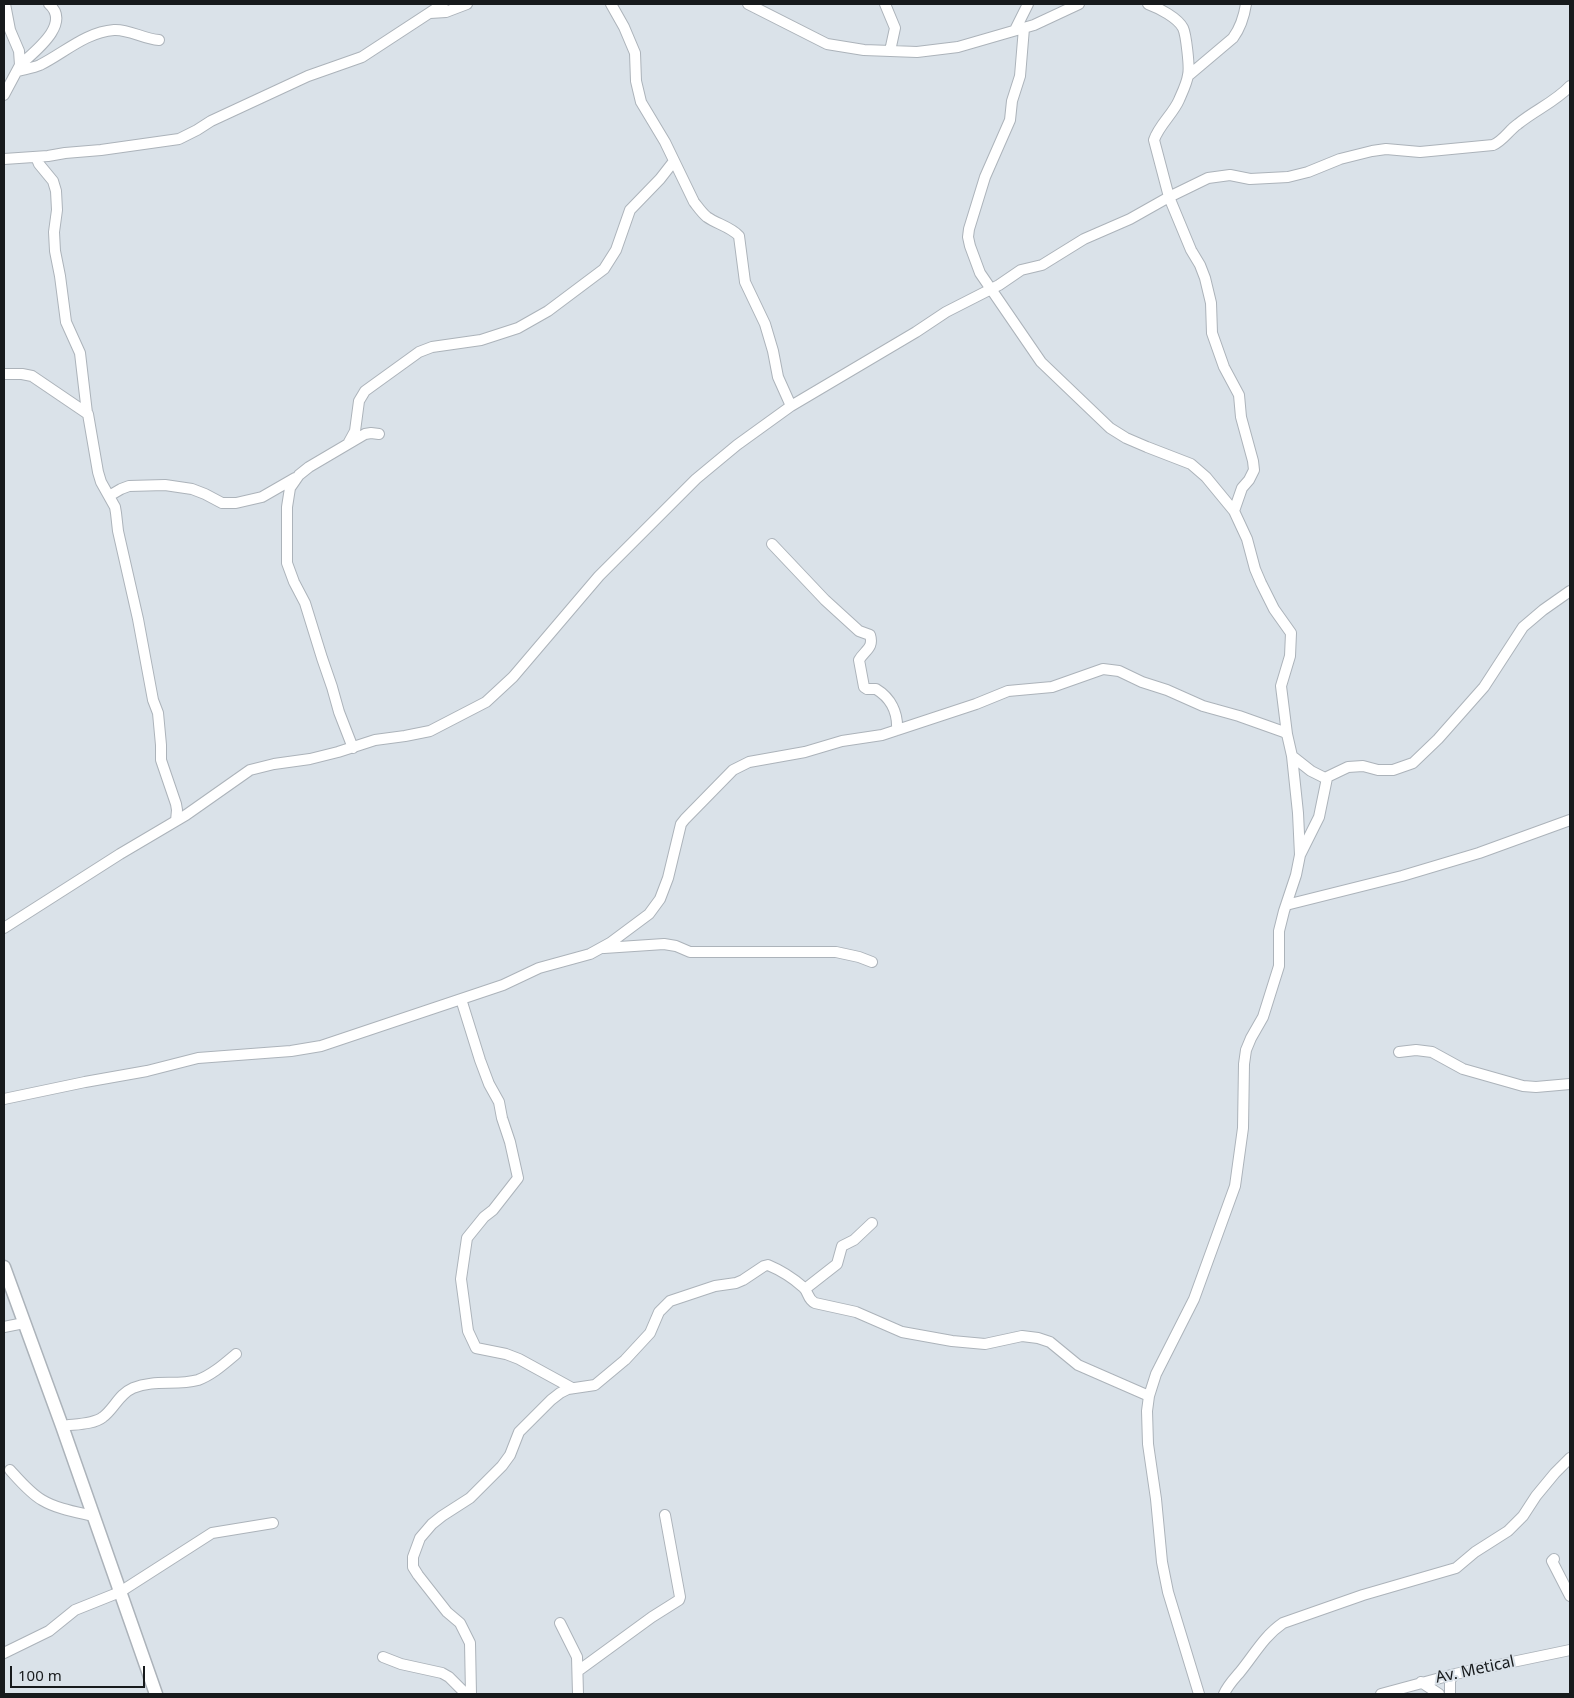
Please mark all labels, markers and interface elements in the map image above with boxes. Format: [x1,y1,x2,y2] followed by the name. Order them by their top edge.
[1434,1652,1516,1688] street label: Av. Metical
[12,1656,148,1688] scale bar
[18,1665,62,1685] text: 100 m

